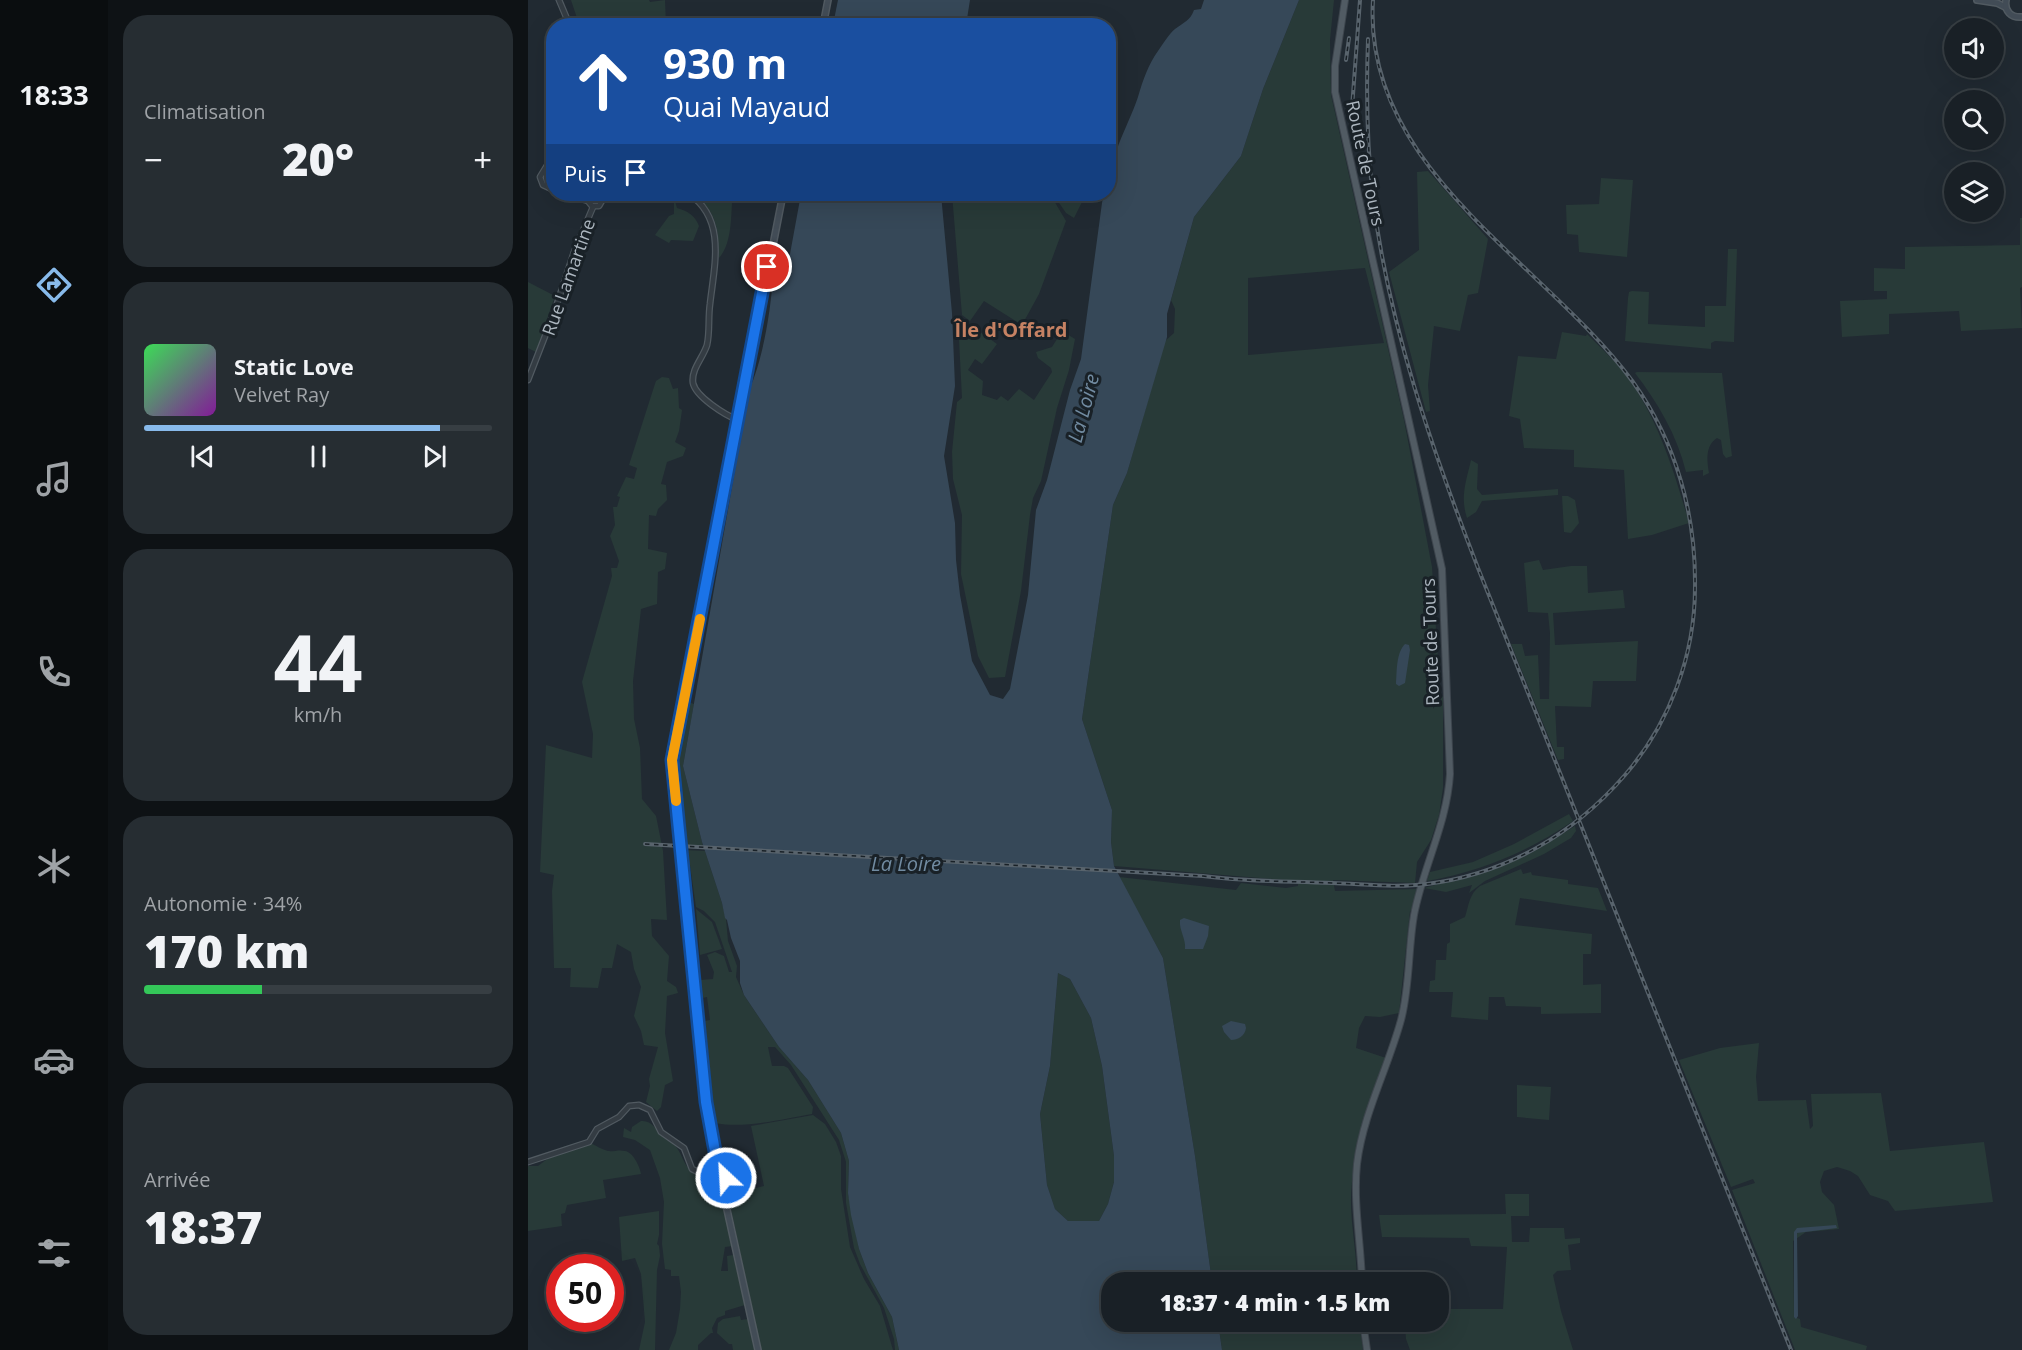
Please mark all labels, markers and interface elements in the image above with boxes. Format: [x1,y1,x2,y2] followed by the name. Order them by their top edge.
[1944,18,2004,222] map controls
[1944,18,2004,78] button: sound
[663,34,787,91] text: 930 m
[564,42,642,120] icon: ahead
[19,76,89,113] text: 18:33
[663,88,830,125] text: Quai Mayaud
[1944,90,2004,150] button: search
[144,98,266,125] text: Climatisation
[1341,98,1391,228] street label: Route de Tours
[282,128,354,189] text: 20°
[144,137,163,182] text: −
[473,137,492,182] text: +
[619,156,652,189] icon: arrive
[564,158,607,188] text: Puis
[1944,162,2004,222] button: layers
[536,215,600,339] street label: Rue Lamartine
[741,241,792,292] pin
[750,250,783,283] icon: arrive
[33,264,75,306] icon: directions
[954,316,1067,343] district label: Île d'Offard
[234,351,354,381] text: Static Love
[1061,371,1105,445] water label: La Loire
[234,381,329,408] text: Velvet Ray
[186,440,219,473] icon: previous
[302,440,335,473] icon: pause
[418,440,451,473] icon: next
[33,458,75,500] icon: music
[1416,578,1444,706] street label: Route de Tours
[273,609,363,715] text: 44
[33,651,75,693] icon: phone
[294,701,342,728] text: km/h
[33,845,75,887] icon: climate
[871,850,941,877] water label: La Loire
[144,890,302,917] text: Autonomie · 34%
[144,920,309,981] text: 170 km
[33,1039,75,1081] icon: car
[694,1146,758,1210] position arrow
[144,1166,211,1193] text: Arrivée
[144,1196,262,1257] text: 18:37
[33,1232,75,1274] icon: filters
[546,1254,624,1332] speed limit sign: 50
[1160,1287,1390,1317] text: 18:37 · 4 min · 1.5 km

